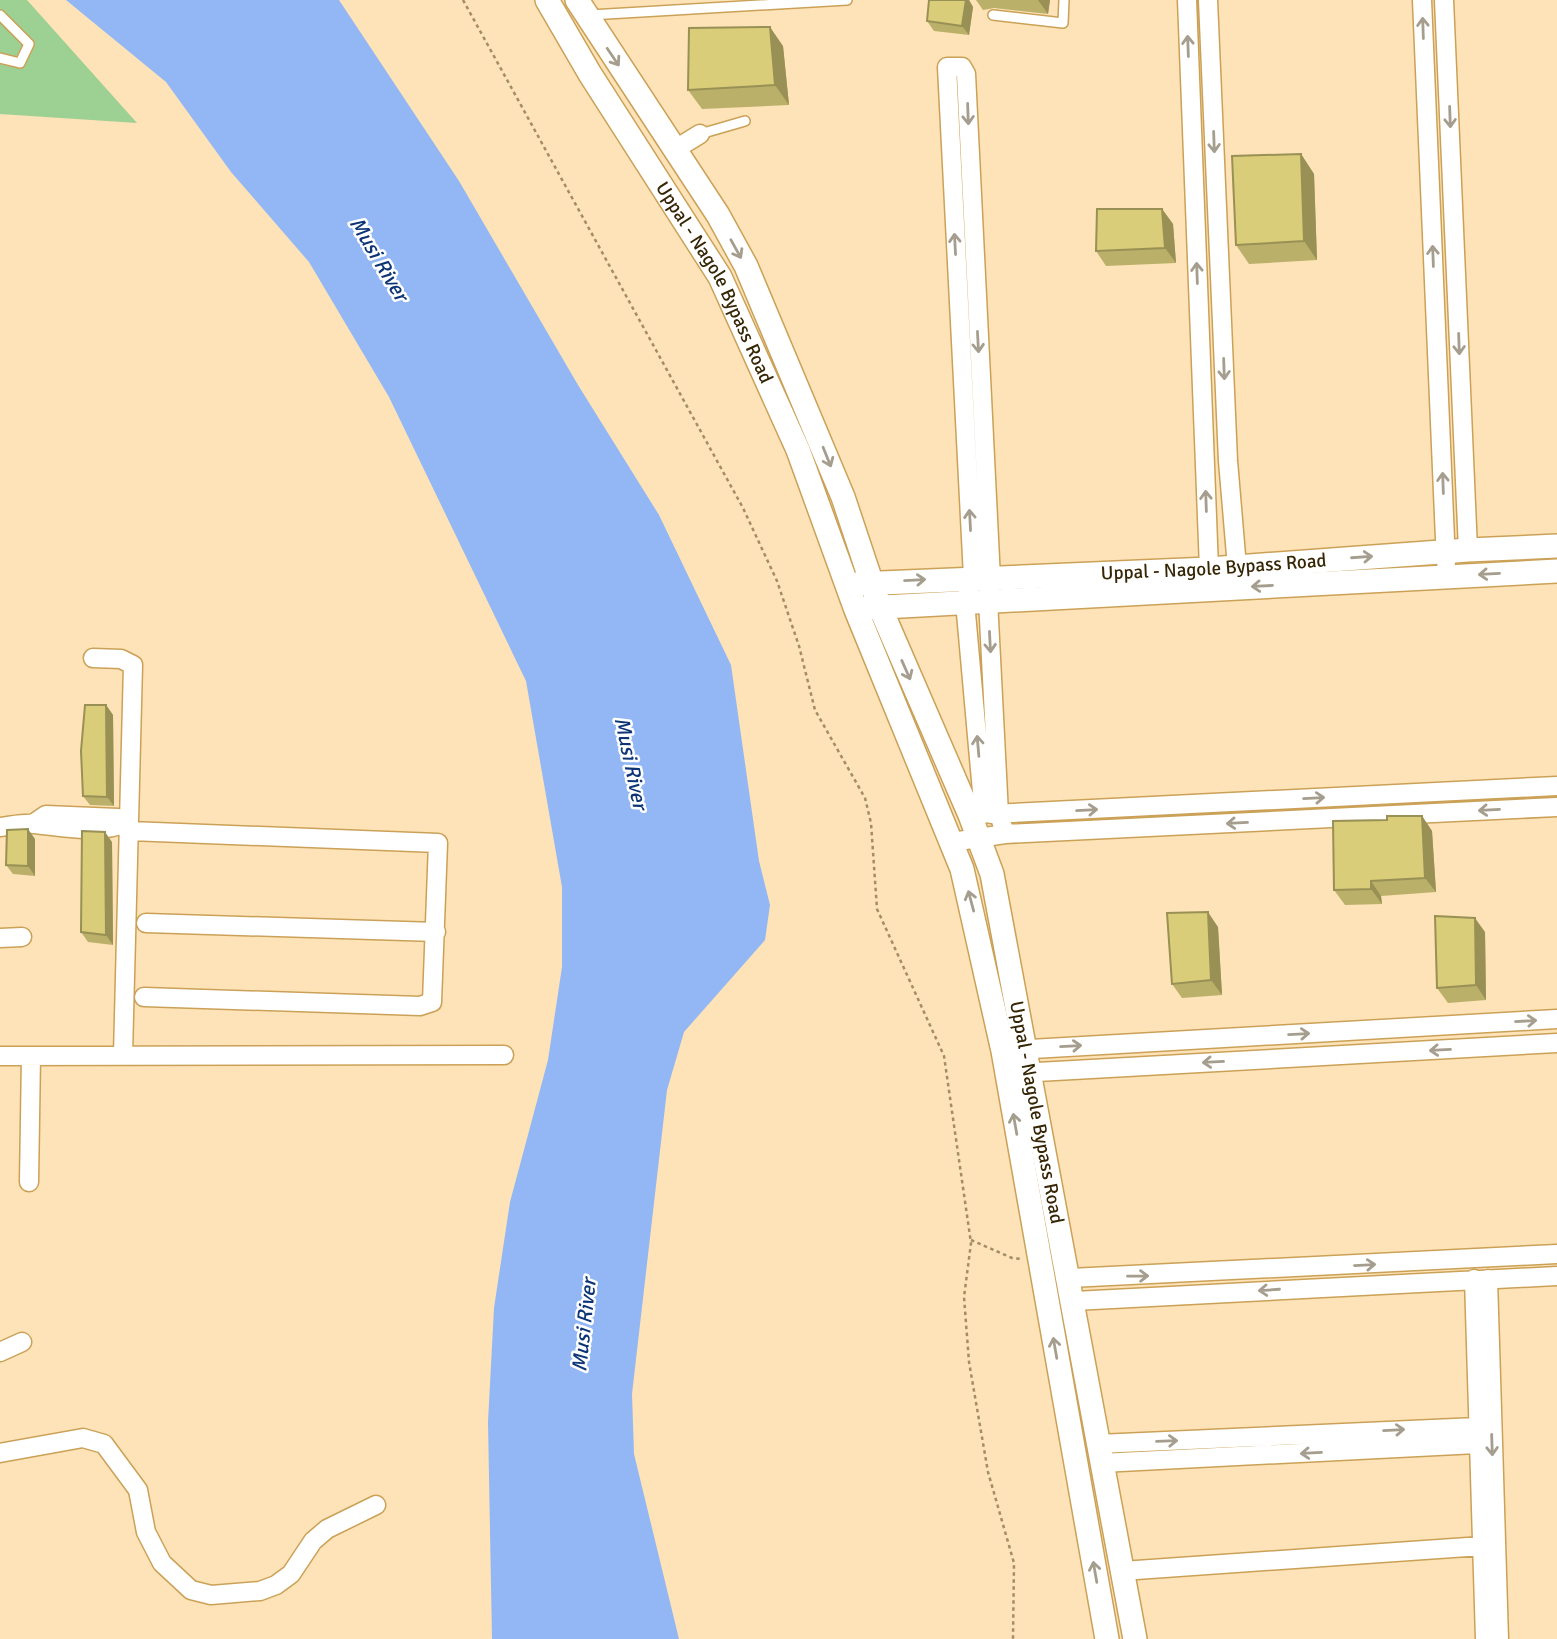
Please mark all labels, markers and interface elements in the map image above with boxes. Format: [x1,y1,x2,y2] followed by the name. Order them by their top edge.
[1416,17,1429,40] one-way arrow
[1182,35,1195,58] one-way arrow
[606,47,620,67] one-way arrow
[961,102,974,125] one-way arrow
[1443,105,1456,128] one-way arrow
[1208,130,1221,153] one-way arrow
[650,177,778,387] street label: Uppal - Nagole Bypass Road
[344,212,416,309] water label: Musi River
[948,233,961,256] one-way arrow
[729,238,743,258] one-way arrow
[1426,244,1439,267] one-way arrow
[1190,262,1203,285] one-way arrow
[972,330,985,353] one-way arrow
[1453,333,1466,356] one-way arrow
[1217,357,1230,380] one-way arrow
[822,446,835,467] one-way arrow
[1436,472,1449,495] one-way arrow
[1199,490,1212,513] one-way arrow
[963,509,976,532] one-way arrow
[1100,548,1327,586] street label: Uppal - Nagole Bypass Road
[1351,551,1374,564] one-way arrow
[1478,567,1501,580] one-way arrow
[904,574,927,587] one-way arrow
[1250,579,1273,592] one-way arrow
[984,630,997,653] one-way arrow
[900,659,913,681] one-way arrow
[609,715,654,815] water label: Musi River
[971,736,984,758] one-way arrow
[1302,792,1325,805] one-way arrow
[1075,803,1098,816] one-way arrow
[1478,804,1501,817] one-way arrow
[1226,816,1249,829] one-way arrow
[964,890,977,913] one-way arrow
[1004,999,1069,1226] street label: Uppal - Nagole Bypass Road
[1514,1014,1536,1027] one-way arrow
[1287,1027,1310,1040] one-way arrow
[1060,1040,1083,1053] one-way arrow
[1429,1043,1452,1056] one-way arrow
[1202,1055,1225,1068] one-way arrow
[1008,1113,1021,1136] one-way arrow
[1353,1258,1376,1271] one-way arrow
[1126,1270,1149,1283] one-way arrow
[566,1274,602,1373] water label: Musi River
[1258,1284,1280,1297] one-way arrow
[1048,1337,1061,1360] one-way arrow
[1382,1424,1405,1437] one-way arrow
[1485,1433,1498,1456] one-way arrow
[1155,1435,1178,1448] one-way arrow
[1300,1446,1323,1459] one-way arrow
[1088,1561,1101,1584] one-way arrow

